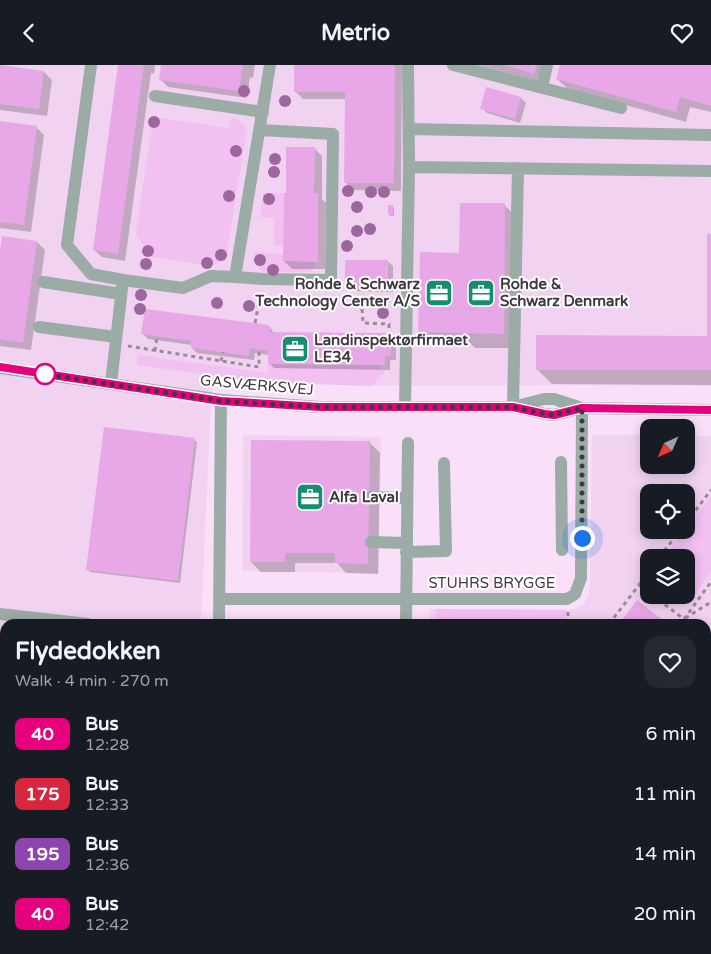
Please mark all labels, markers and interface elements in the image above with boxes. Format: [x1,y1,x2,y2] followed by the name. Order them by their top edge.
[15,19,43,47] icon: back
[668,19,696,47] icon: heart
[321,20,390,46] text: Metrio
[254,275,421,311] place label: Rohde & Schwarz Technology Center A/S
[500,275,628,310] place label: Rohde & Schwarz Denmark
[424,278,454,308] office icon: Rohde & Schwarz Technology Center A/S
[466,278,496,308] office icon: Rohde & Schwarz Denmark
[314,331,468,366] place label: Landinspektørfirmaet LE34
[280,334,310,364] office icon: Landinspektørfirmaet LE34
[34,363,56,385] unlabelled marker
[200,371,314,399] street label: GASVÆRKSVEJ
[640,419,695,474] north arrow
[640,419,695,604] map controls
[295,482,325,512] office icon: Alfa Laval
[640,484,695,539] button: locate
[329,488,399,506] place label: Alfa Laval
[570,526,595,551] your location
[640,549,695,604] button: layers
[429,574,555,592] street label: STUHRS BRYGGE
[644,636,696,688] button: heart
[15,637,161,666] text: Flydedokken
[15,671,169,691] text: Walk · 4 min · 270 m
[85,713,119,735] text: Bus
[31,723,54,745] text: 40
[645,723,696,745] text: 6 min
[85,735,129,755] text: 12:28
[85,773,119,795] text: Bus
[26,783,59,805] text: 175
[633,783,696,805] text: 11 min
[85,795,129,815] text: 12:33
[85,833,119,855] text: Bus
[26,843,59,865] text: 195
[633,843,696,865] text: 14 min
[85,855,129,875] text: 12:36
[85,893,119,915] text: Bus
[31,903,54,925] text: 40
[633,903,696,925] text: 20 min
[85,915,129,935] text: 12:42

